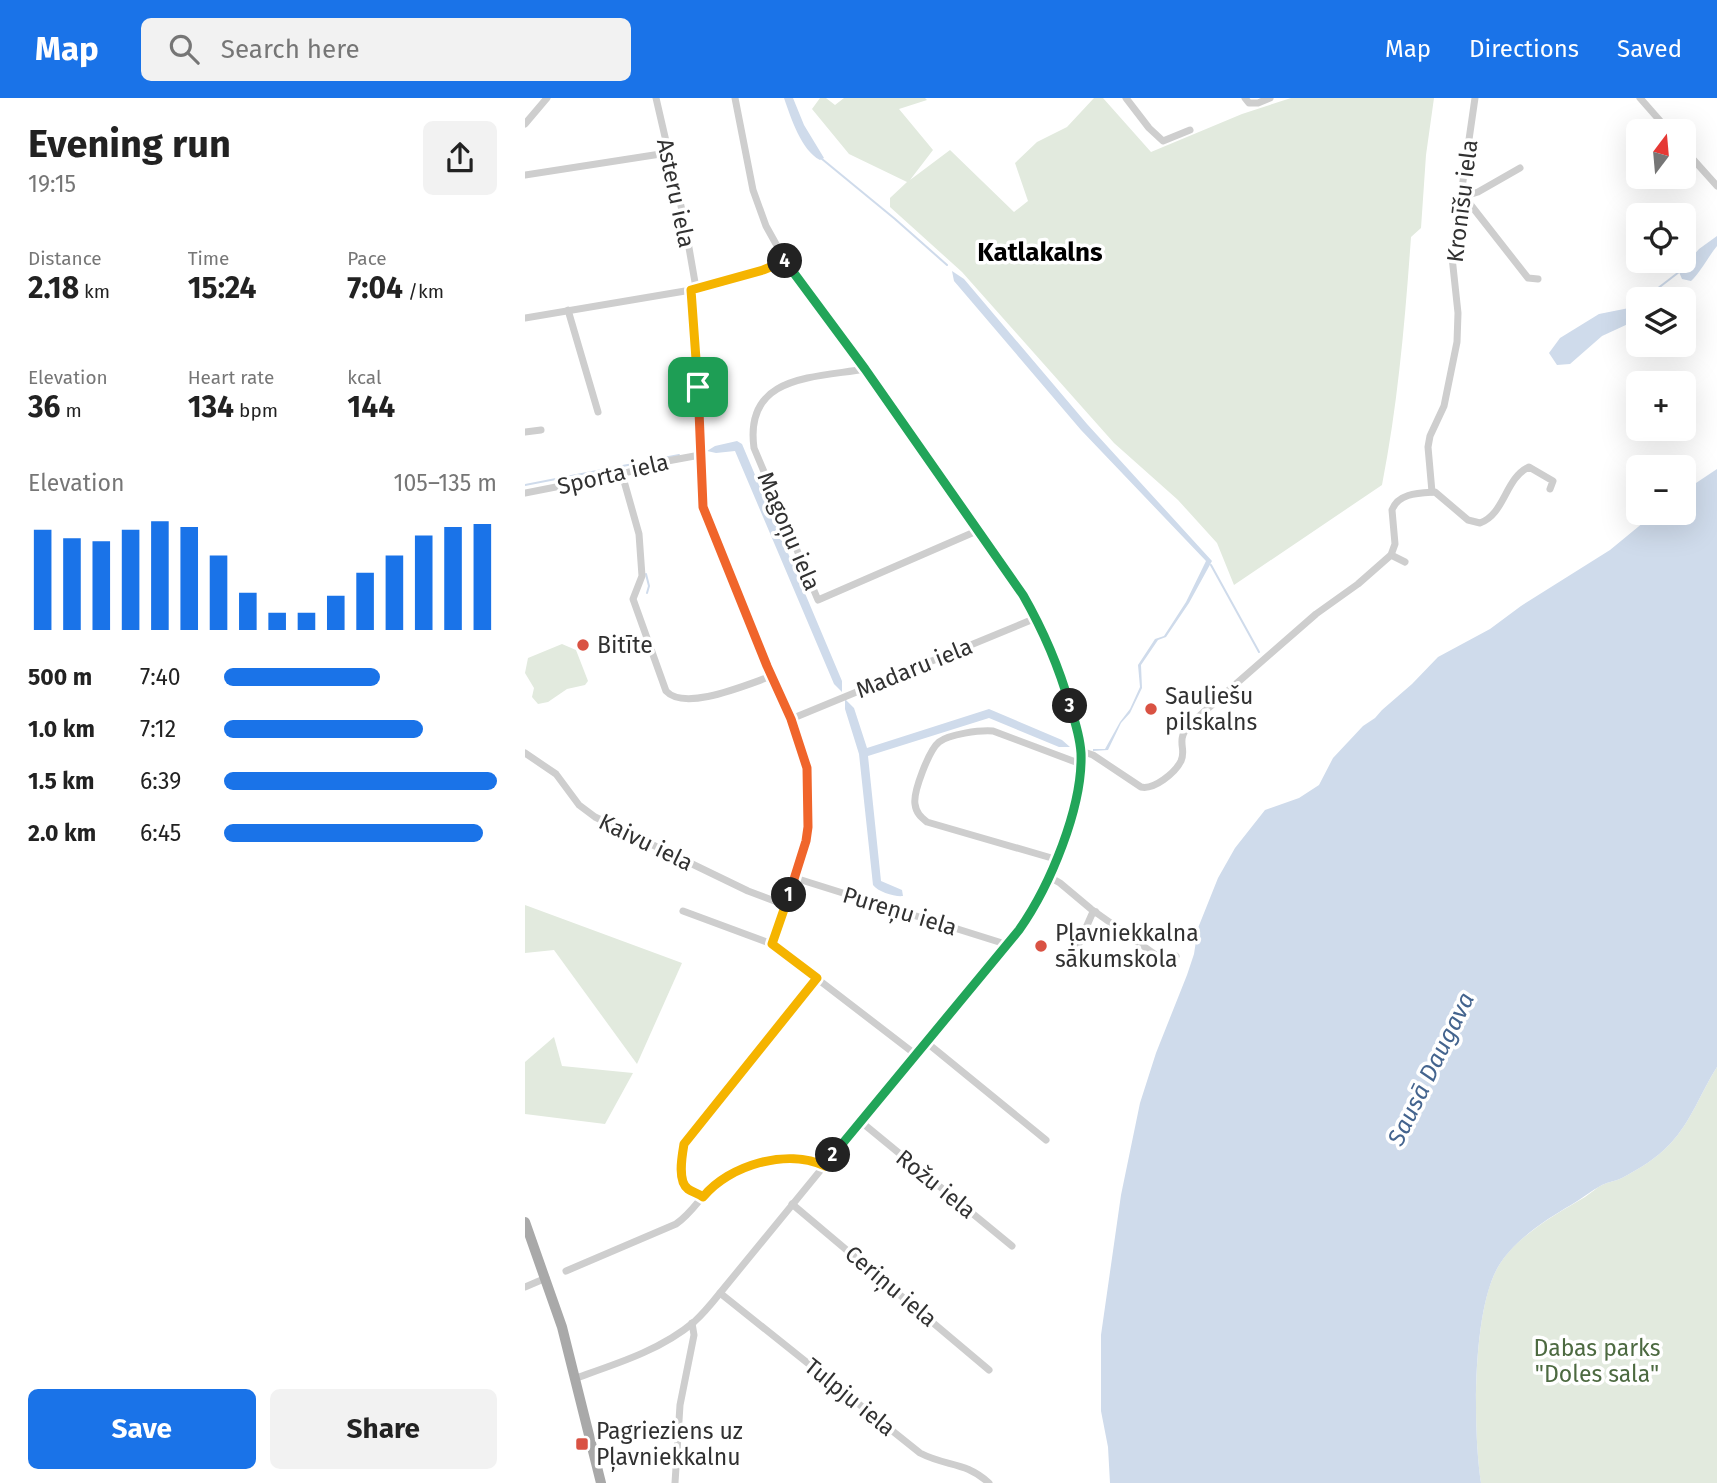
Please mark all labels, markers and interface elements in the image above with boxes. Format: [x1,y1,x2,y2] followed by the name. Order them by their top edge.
[141,18,631,81] search box
[35,29,99,69] text: Map
[165,30,203,68] icon: search
[221,34,360,65] text: Search here
[1385,35,1431,63] text: Map
[1469,35,1579,63] text: Directions
[1617,35,1682,63] text: Saved
[1626,119,1696,189] north arrow
[1626,119,1696,525] map controls
[28,121,231,167] text: Evening run
[423,121,497,195] button: share
[651,136,701,250] street label: Asteru iela
[1441,138,1483,264] street label: Kronīšu iela
[28,170,76,198] text: 19:15
[1626,203,1696,273] button: locate
[977,237,1103,268] district label: Katlakalns
[768,244,803,278] pin: 4
[28,247,102,270] text: Distance
[188,247,229,270] text: Time
[347,247,387,270] text: Pace
[779,249,790,272] text: 4
[28,270,79,306] text: 2.18
[188,270,256,306] text: 15:24
[347,270,403,306] text: 7:04
[79,280,110,303] text: km
[403,280,444,303] text: /km
[1626,287,1696,357] button: layers
[668,357,728,417] pin
[28,366,108,389] text: Elevation
[188,366,274,389] text: Heart rate
[347,366,382,389] text: kcal
[679,368,717,406] icon: arrive
[1626,371,1696,441] button: +
[28,389,61,425] text: 36
[188,389,234,425] text: 134
[347,389,395,425] text: 144
[61,399,82,422] text: m
[234,399,278,422] text: bpm
[555,448,671,500] street label: Sporta iela
[1626,455,1696,525] button: −
[750,467,827,595] street label: Magoņu iela
[28,469,124,497] text: Elevation
[394,469,497,497] text: 105–135 m
[597,631,653,659] place label: Bitīte
[852,632,976,704] street label: Madaru iela
[575,637,591,653] marker: Bitīte
[28,663,92,691] text: 500 m
[140,663,181,691] text: 7:40
[1165,682,1257,736] place label: Sauliešu pilskalns
[1053,688,1087,724] pin: 3
[1065,694,1074,717] text: 3
[1143,701,1159,717] marker: Sauliešu pilskalns
[28,715,95,743] text: 1.0 km
[140,715,176,743] text: 7:12
[28,767,94,795] text: 1.5 km
[140,767,181,795] text: 6:39
[594,807,698,877] street label: Kaivu iela
[28,819,96,847] text: 2.0 km
[140,819,181,847] text: 6:45
[771,878,807,912] pin: 1
[839,880,961,944] street label: Pureņu iela
[784,883,793,906] text: 1
[1055,919,1199,973] place label: Pļavniekkalna sākumskola
[1033,938,1049,954] marker: Pļavniekkalna sākumskola
[1381,988,1480,1151] water label: Sausā Daugava
[815,1138,851,1172] pin: 2
[828,1143,837,1166] text: 2
[891,1143,981,1225] street label: Rožu iela
[838,1239,943,1334] street label: Ceriņu iela
[1534,1334,1660,1388] park label: Dabas parks "Doles sala"
[799,1352,901,1442] street label: Tulpju iela
[28,1389,256,1469] button: Save
[270,1389,497,1469] button: Share
[596,1417,743,1472] place label: Pagrieziens uz Pļavniekkalnu
[574,1436,590,1452] marker: Pagrieziens uz Pļavniekkalnu

